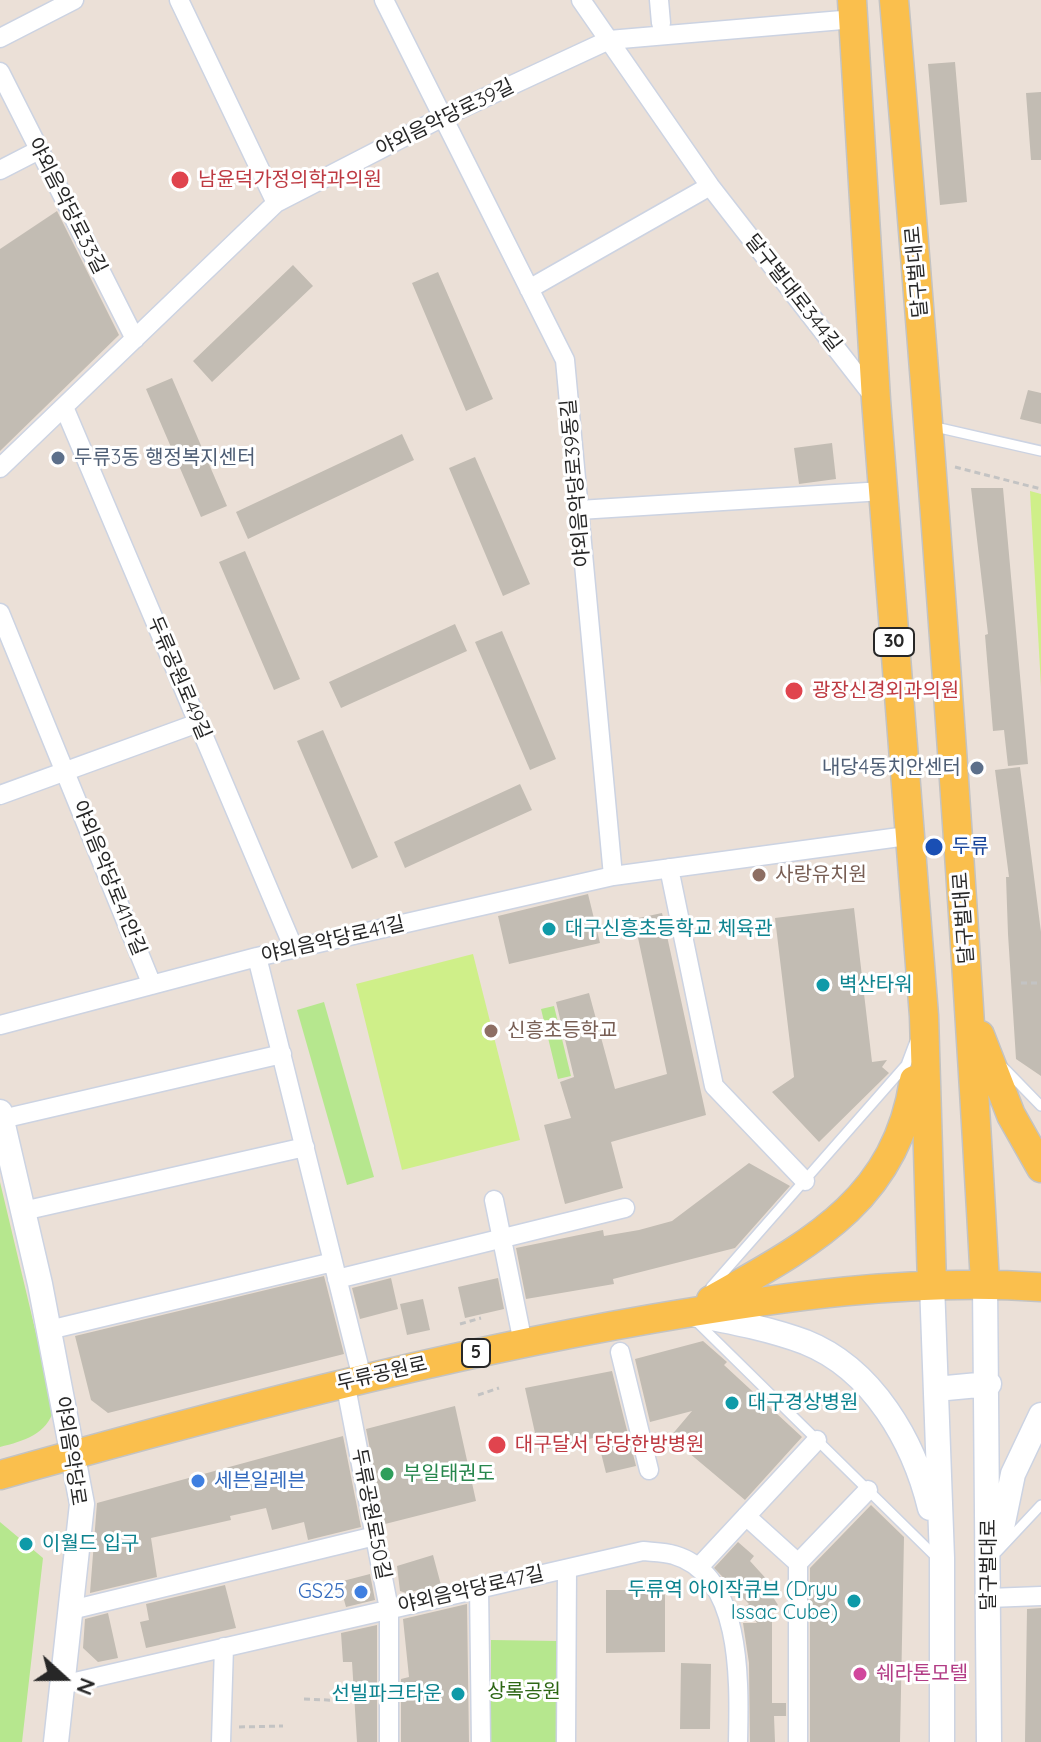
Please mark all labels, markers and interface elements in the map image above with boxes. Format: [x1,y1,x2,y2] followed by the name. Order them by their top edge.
[372,74,518,162] street label: 야외음악당로39길
[22,134,112,278] street label: 야외음악당로33길
[198,168,382,192] place label: 남윤덕가정의학과의원
[169,169,191,191] marker: 남윤덕가정의학과의원
[901,225,933,319] street label: 달구벌대로
[740,230,846,356] street label: 달구벌대로344길
[557,398,595,568] street label: 야외음악당로39동길
[74,446,256,470] place label: 두류3동 행정복지센터
[49,449,67,467] marker: 두류3동 행정복지센터
[142,613,216,743] street label: 두류공원로49길
[874,628,914,656] road number: 30
[812,679,959,703] place label: 광장신경외과의원
[783,680,805,702] marker: 광장신경외과의원
[822,756,961,780] place label: 내당4동치안센터
[968,759,986,777] marker: 내당4동치안센터
[67,797,151,959] street label: 야외음악당로41안길
[952,835,989,859] place label: 두류
[923,836,945,858] marker: 두류
[775,863,867,887] place label: 사랑유치원
[750,866,768,884] marker: 사랑유치원
[949,871,979,965] street label: 달구벌대로
[259,912,407,968] street label: 야외음악당로41길
[565,917,773,941] place label: 대구신흥초등학교 체육관
[540,920,558,938] marker: 대구신흥초등학교 체육관
[839,973,913,997] place label: 벽산타워
[814,976,832,994] marker: 벽산타워
[507,1019,617,1043] place label: 신흥초등학교
[482,1022,500,1040] marker: 신흥초등학교
[462,1339,490,1367] road number: 5
[334,1352,430,1396] street label: 두류공원로
[748,1391,858,1415] place label: 대구경상병원
[723,1394,741,1412] marker: 대구경상병원
[50,1395,90,1507] street label: 야외음악당로
[515,1433,704,1457] place label: 대구달서 당당한방병원
[486,1434,508,1456] marker: 대구달서 당당한방병원
[347,1446,395,1582] street label: 두류공원로50길
[403,1462,495,1486] place label: 부일태권도
[378,1465,396,1483] marker: 부일태권도
[214,1469,306,1493] place label: 세븐일레븐
[189,1472,207,1490] marker: 세븐일레븐
[977,1519,1001,1611] street label: 달구벌대로
[42,1532,139,1556] place label: 이월드 입구
[17,1535,35,1553] marker: 이월드 입구
[396,1562,546,1618] street label: 야외음악당로47길
[628,1578,838,1625] place label: 두류역 아이작큐브 (Dryu Issac Cube)
[298,1580,345,1604] place label: GS25
[352,1583,370,1601] marker: GS25
[845,1592,863,1610] marker: 두류역 아이작큐브 (Dryu Issac Cube)
[24,1638,104,1718] north arrow
[876,1662,968,1686] place label: 쉐라톤모텔
[851,1665,869,1683] marker: 쉐라톤모텔
[70,1674,102,1699] text: N
[487,1680,561,1704] park label: 상록공원
[332,1682,442,1706] place label: 선빌파크타운
[449,1685,467,1703] marker: 선빌파크타운

